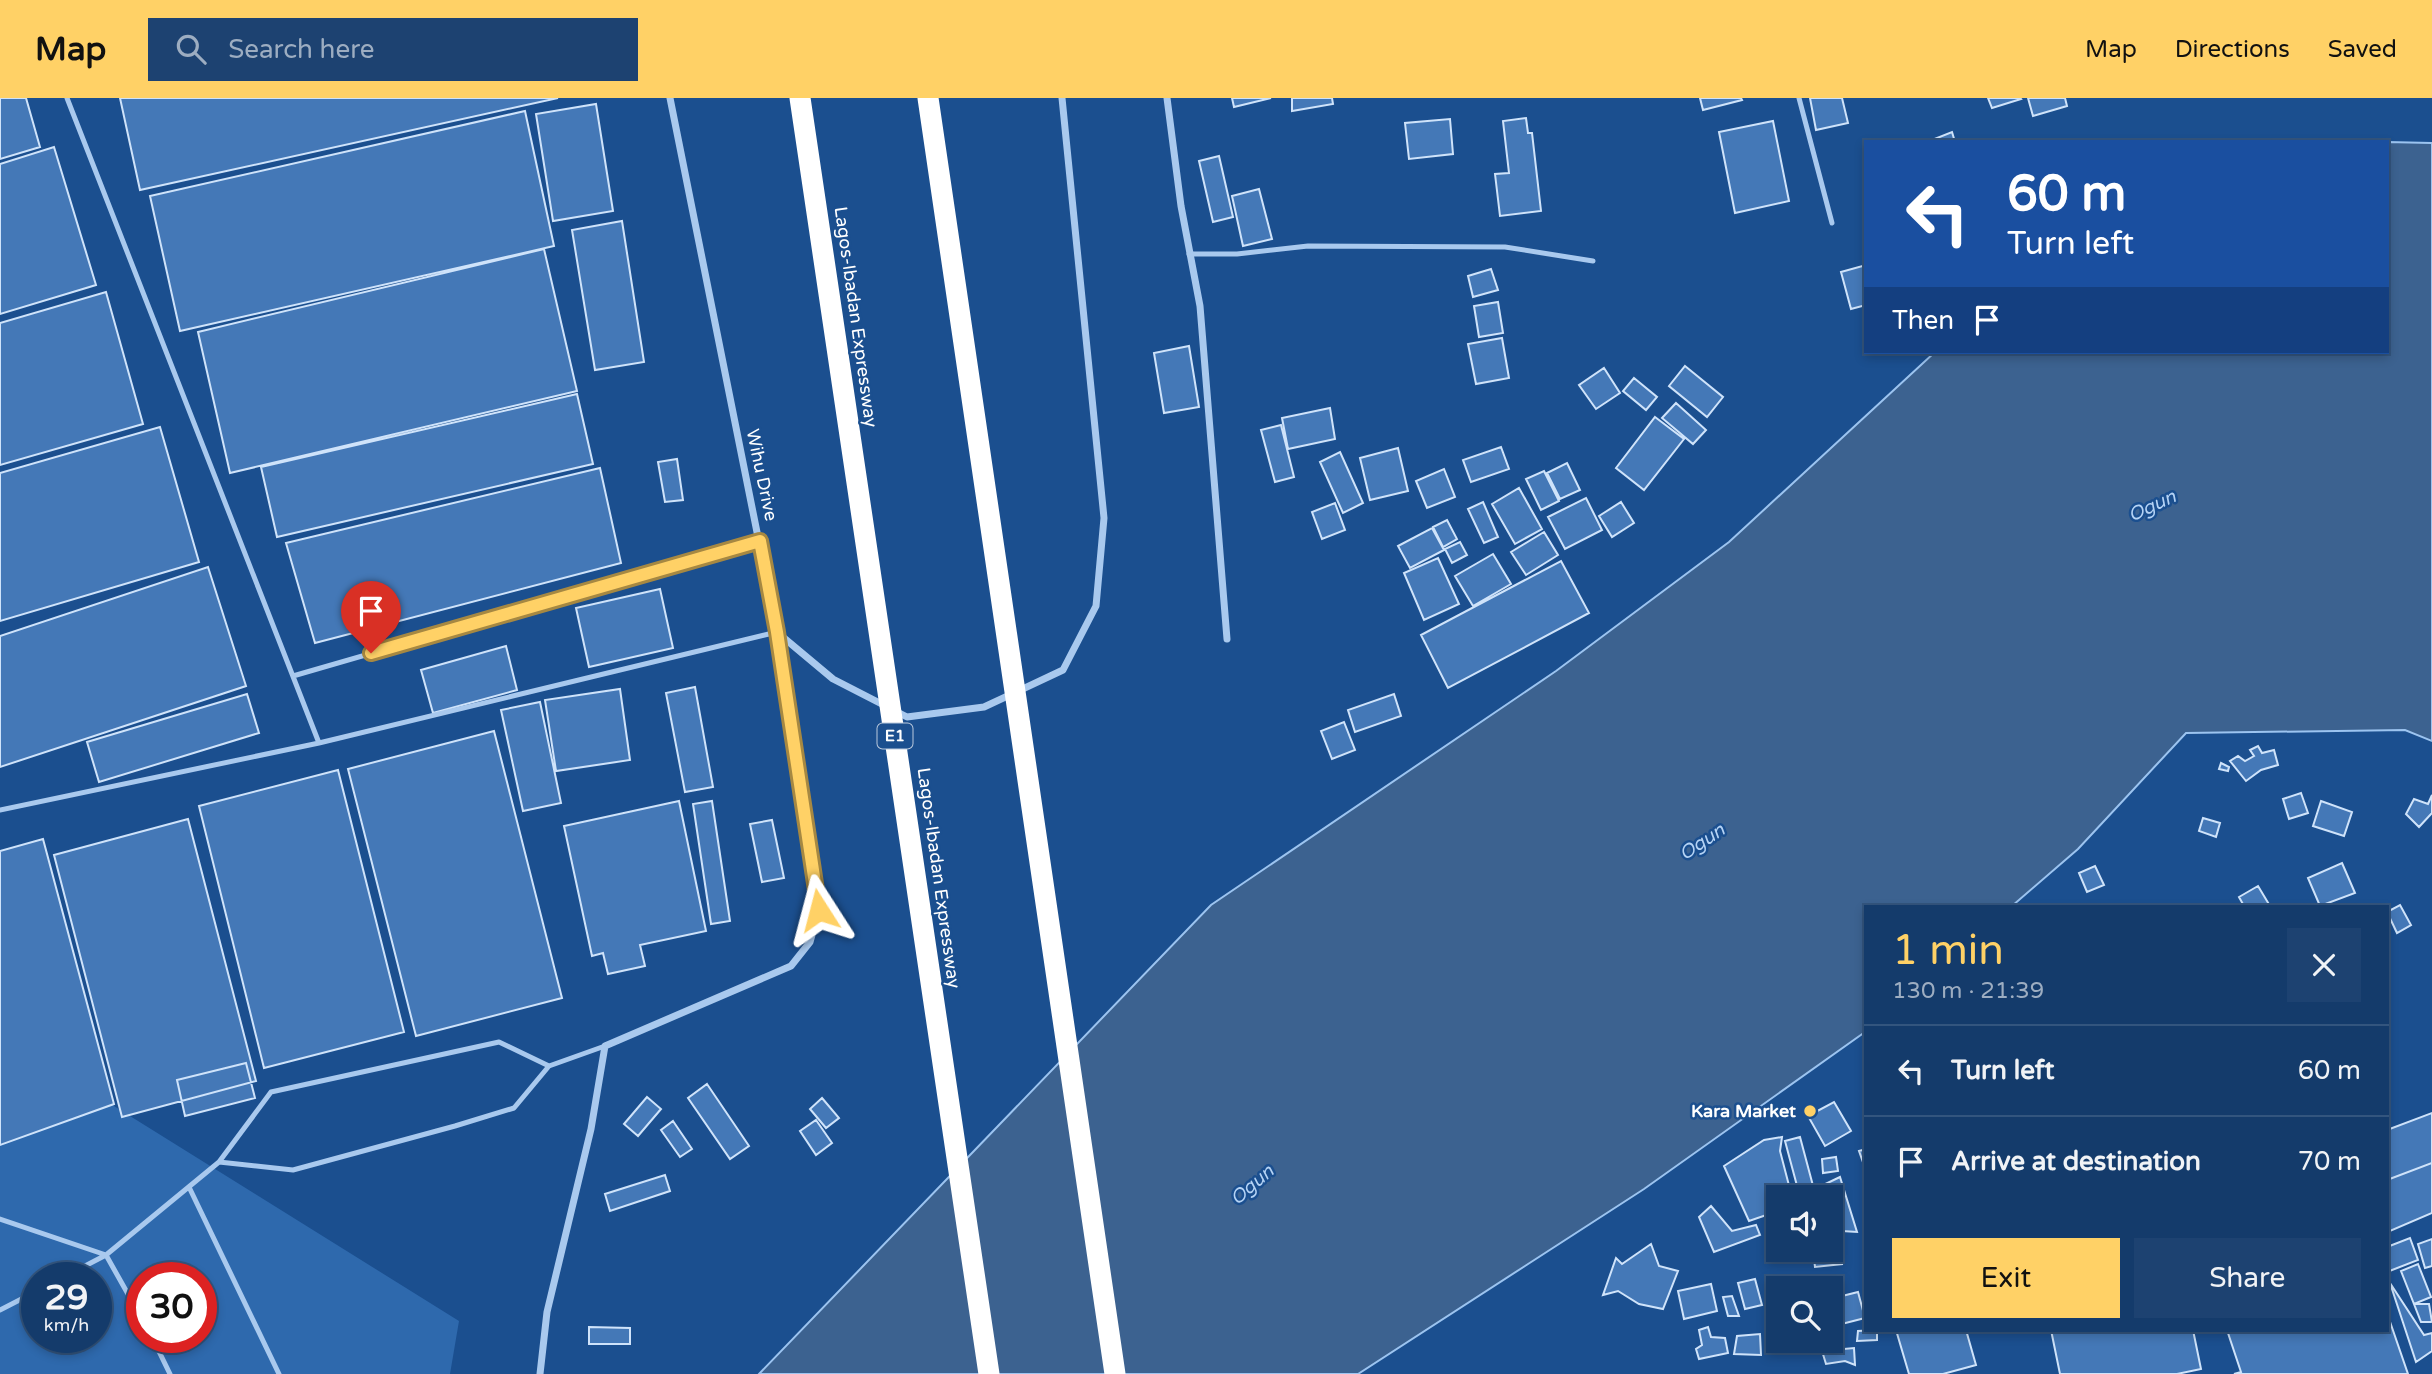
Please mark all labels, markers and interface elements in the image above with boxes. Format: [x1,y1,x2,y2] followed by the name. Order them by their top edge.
[148,18,638,81] search box
[35,30,106,69] text: Map
[172,30,210,68] icon: search
[228,34,374,65] text: Search here
[2085,35,2137,64] text: Map
[2175,35,2290,64] text: Directions
[2328,35,2397,64] text: Saved
[2007,165,2126,224] text: 60 m
[1892,168,1983,259] icon: left
[830,205,882,429] street label: Lagos-Ibadan Expressway
[2007,225,2134,263] text: Turn left
[1968,301,2006,339] icon: arrive
[1892,305,1954,336] text: Then
[742,427,782,523] street label: Wihu Drive
[2125,485,2180,527] water label: Ogun
[341,581,401,653] pin
[352,592,390,630] icon: arrive
[878,723,912,748] road number: E1
[913,766,965,990] street label: Lagos-Ibadan Expressway
[1675,819,1729,865] water label: Ogun
[782,873,856,947] position arrow
[1892,925,2004,976] text: 1 min
[2287,928,2361,1002] button: close
[1892,977,2044,1005] text: 130 m · 21:39
[1892,1052,1930,1090] icon: left
[1951,1055,2054,1086] text: Turn left
[2298,1055,2361,1086] text: 60 m
[1691,1100,1796,1122] place label: Kara Market
[1802,1103,1818,1119] marker: Kara Market
[1892,1143,1930,1181] icon: arrive
[1951,1146,2201,1177] text: Arrive at destination
[2298,1146,2361,1177] text: 70 m
[1226,1160,1278,1210] water label: Ogun
[1766,1185,1843,1353] map controls
[1766,1185,1843,1262] button: sound
[1892,1238,2120,1318] button: Exit
[2134,1238,2361,1318] button: Share
[126,1262,217,1353] speed limit sign: 30
[1766,1276,1843,1353] button: search
[45,1277,88,1319] text: 29
[44,1314,89,1336] text: km/h

